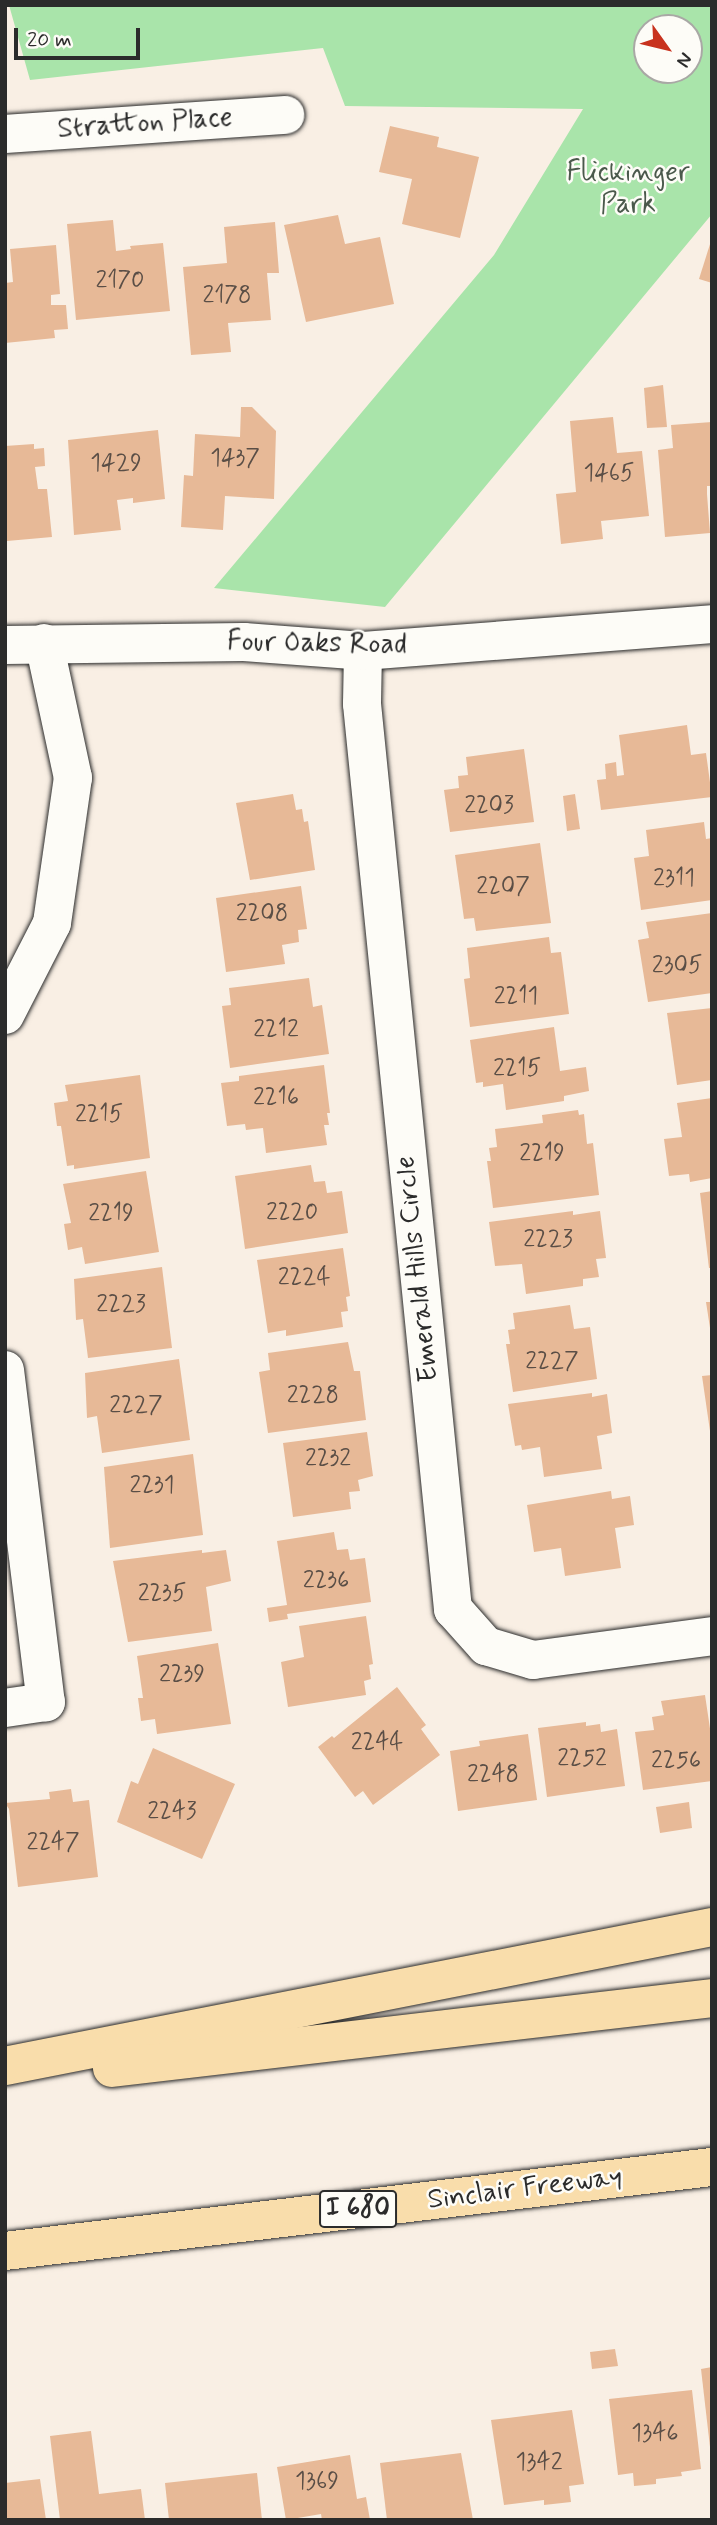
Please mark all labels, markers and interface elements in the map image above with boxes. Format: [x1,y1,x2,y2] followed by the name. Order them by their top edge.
[18,14,144,58] scale bar
[633,14,703,84] north arrow
[27,26,72,54] text: 20 m
[670,48,698,72] text: N
[56,101,234,147] street label: Stratton Place
[566,156,690,222] park label: Flickinger Park
[96,267,144,295] house number: 2170
[202,282,252,310] house number: 2178
[210,445,260,473] house number: 1437
[90,450,142,478] house number: 1429
[584,460,634,488] house number: 1465
[227,626,407,662] street label: Four Oaks Road
[464,792,514,820] house number: 2203
[653,865,695,893] house number: 2311
[476,873,530,901] house number: 2207
[236,900,288,928] house number: 2208
[652,952,702,980] house number: 2305
[494,983,538,1011] house number: 2211
[253,1016,299,1044] house number: 2212
[493,1055,541,1083] house number: 2215
[253,1084,299,1112] house number: 2216
[75,1101,123,1129] house number: 2215
[519,1140,565,1168] house number: 2219
[389,1152,447,1386] street label: Emerald Hills Circle
[266,1199,318,1227] house number: 2220
[88,1200,134,1228] house number: 2219
[523,1226,573,1254] house number: 2223
[278,1264,330,1292] house number: 2224
[96,1291,146,1319] house number: 2223
[525,1348,579,1376] house number: 2227
[287,1382,339,1410] house number: 2228
[109,1392,163,1420] house number: 2227
[305,1445,351,1473] house number: 2232
[130,1472,174,1500] house number: 2231
[303,1567,349,1595] house number: 2236
[138,1580,186,1608] house number: 2235
[159,1661,205,1689] house number: 2239
[351,1729,403,1757] house number: 2244
[557,1745,607,1773] house number: 2252
[651,1747,701,1775] house number: 2256
[467,1761,519,1789] house number: 2248
[147,1798,197,1826] house number: 2243
[26,1829,80,1857] house number: 2247
[424,2160,626,2218] street label: Sinclair Freeway
[318,2186,398,2232] road number: I 680
[631,2420,679,2448] house number: 1346
[516,2449,562,2477] house number: 1342
[295,2468,339,2496] house number: 1369

